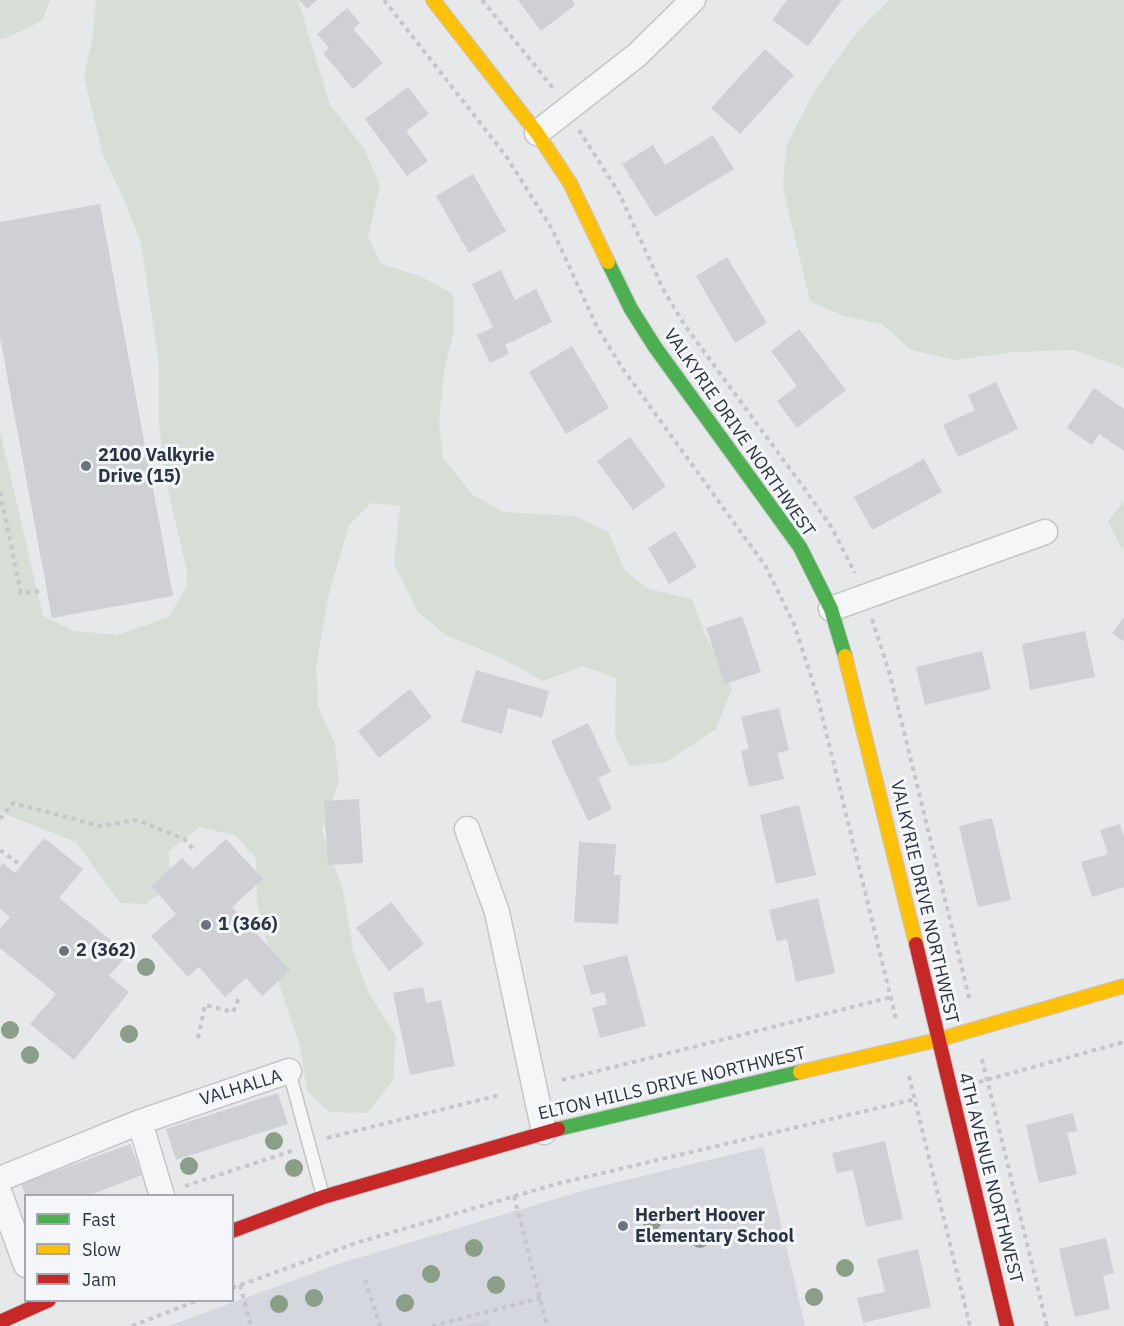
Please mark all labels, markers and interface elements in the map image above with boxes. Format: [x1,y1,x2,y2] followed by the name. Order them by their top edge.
[659,325,819,541] street label: VALKYRIE DRIVE NORTHWEST
[98,445,215,488] place label: 2100 Valkyrie Drive (15)
[79,459,93,473] marker: 2100 Valkyrie Drive (15)
[885,778,963,1026] street label: VALKYRIE DRIVE NORTHWEST
[218,914,278,936] place label: 1 (366)
[199,918,213,932] marker: 1 (366)
[76,940,136,962] place label: 2 (362)
[57,944,71,958] marker: 2 (362)
[536,1043,808,1125] street label: ELTON HILLS DRIVE NORTHWEST
[197,1065,285,1111] street label: VALHALLA
[953,1070,1027,1286] street label: 4TH AVENUE NORTHWEST
[24,1194,234,1302] legend
[635,1205,794,1248] place label: Herbert Hoover Elementary School
[82,1208,116,1231] text: Fast
[616,1219,630,1233] marker: Herbert Hoover Elementary School
[82,1238,121,1261] text: Slow
[82,1268,117,1291] text: Jam

